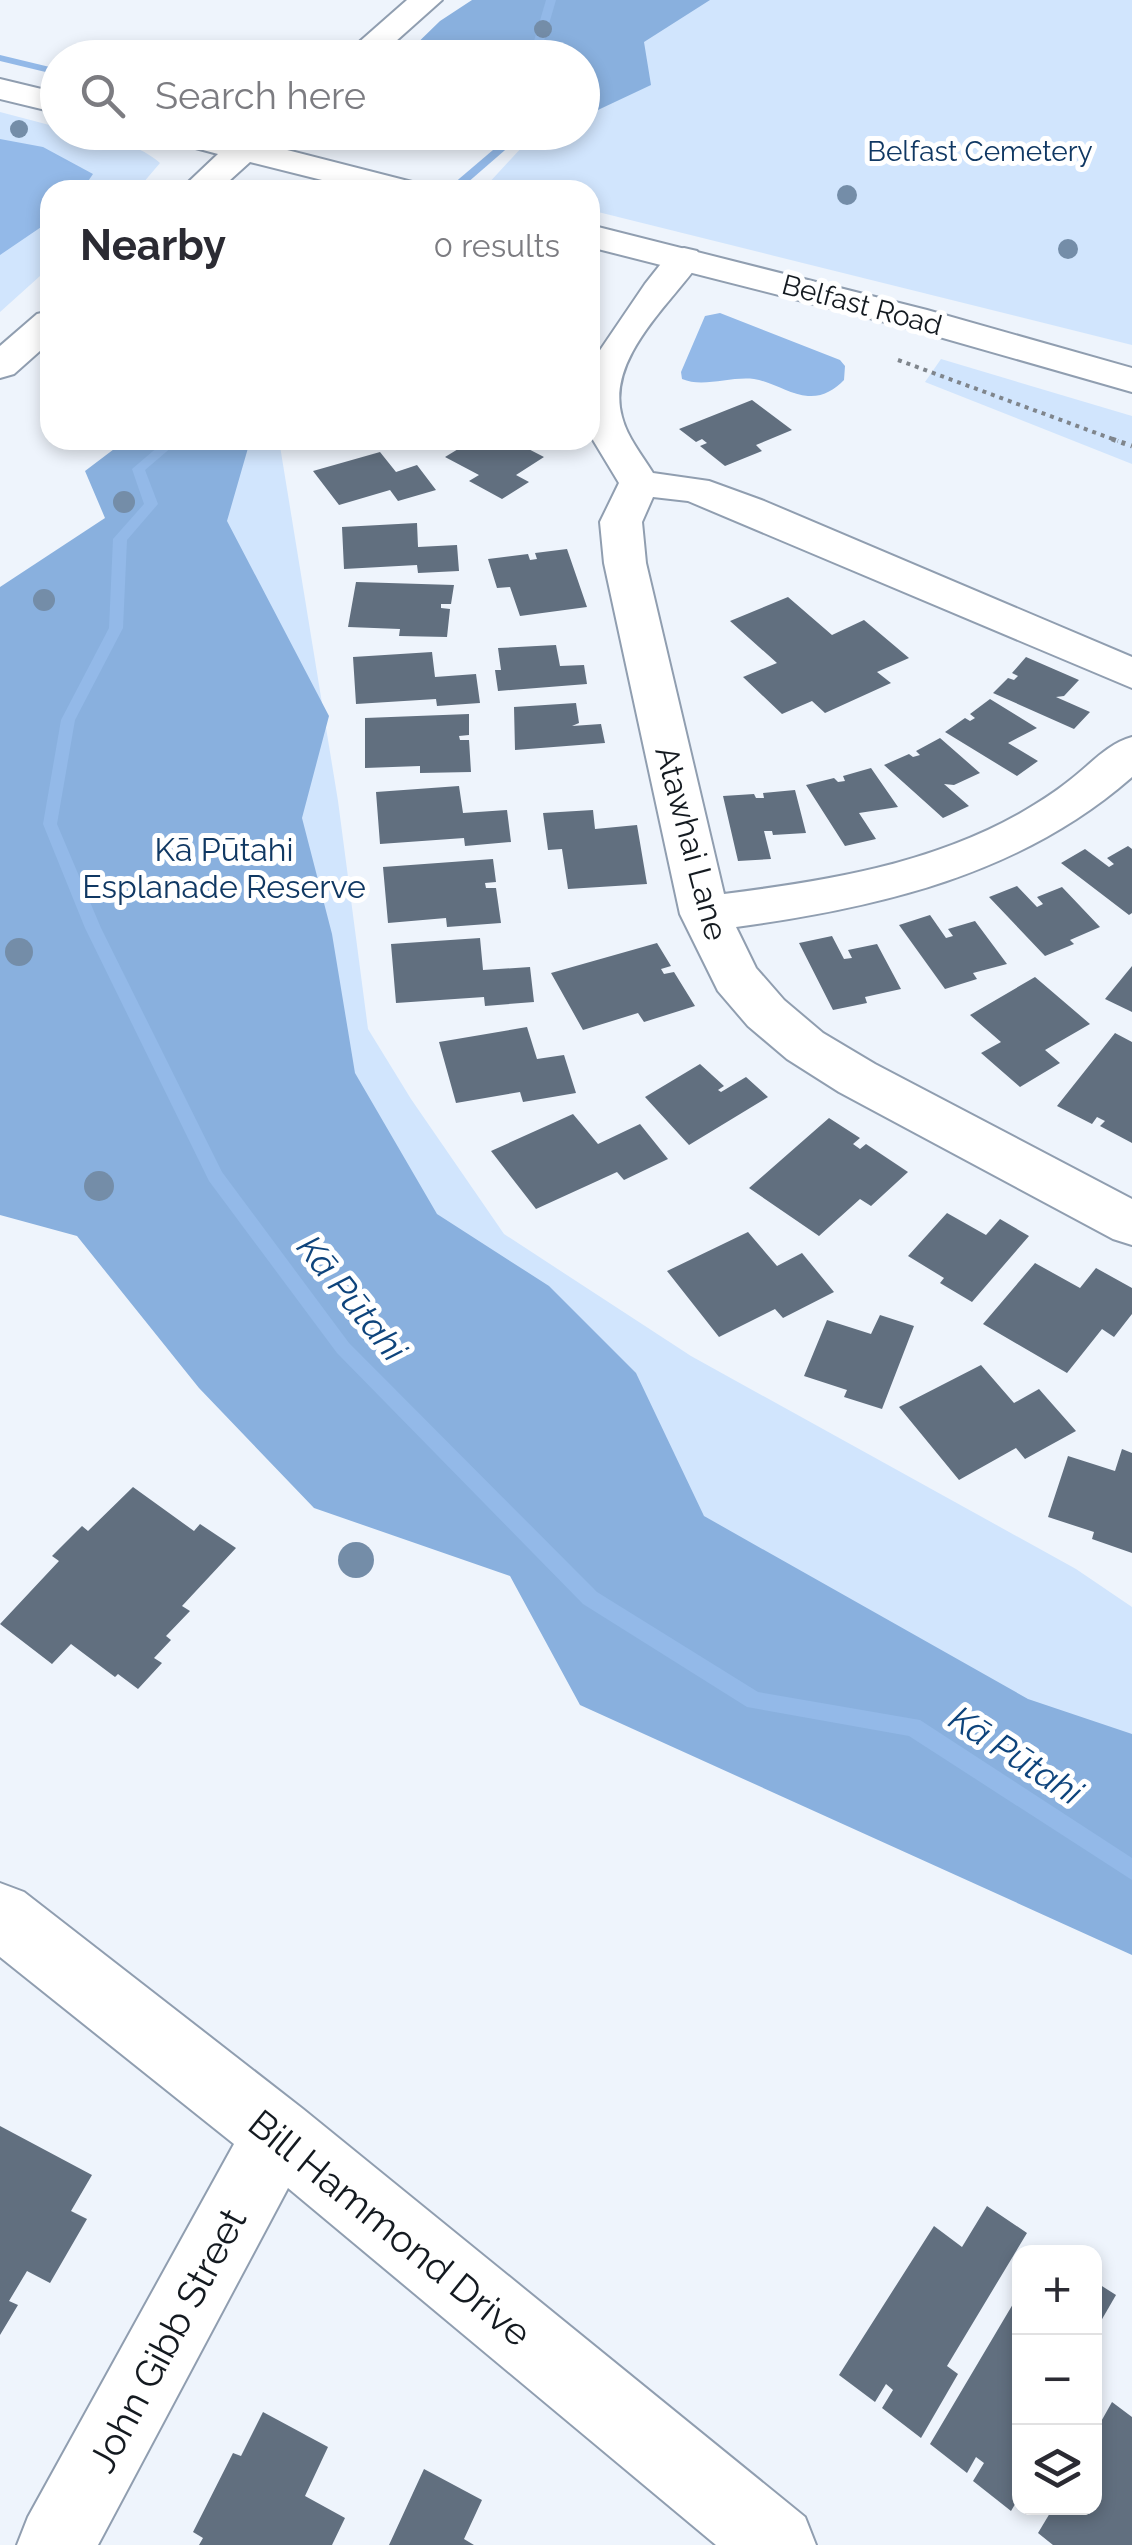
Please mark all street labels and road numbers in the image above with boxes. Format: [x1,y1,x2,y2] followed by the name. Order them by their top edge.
[778,268,946,342] street label: Belfast Road
[648,742,736,944] street label: Atawhai Lane
[240,2100,540,2356] street label: Bill Hammond Drive
[79,2200,256,2479] street label: John Gibb Street

